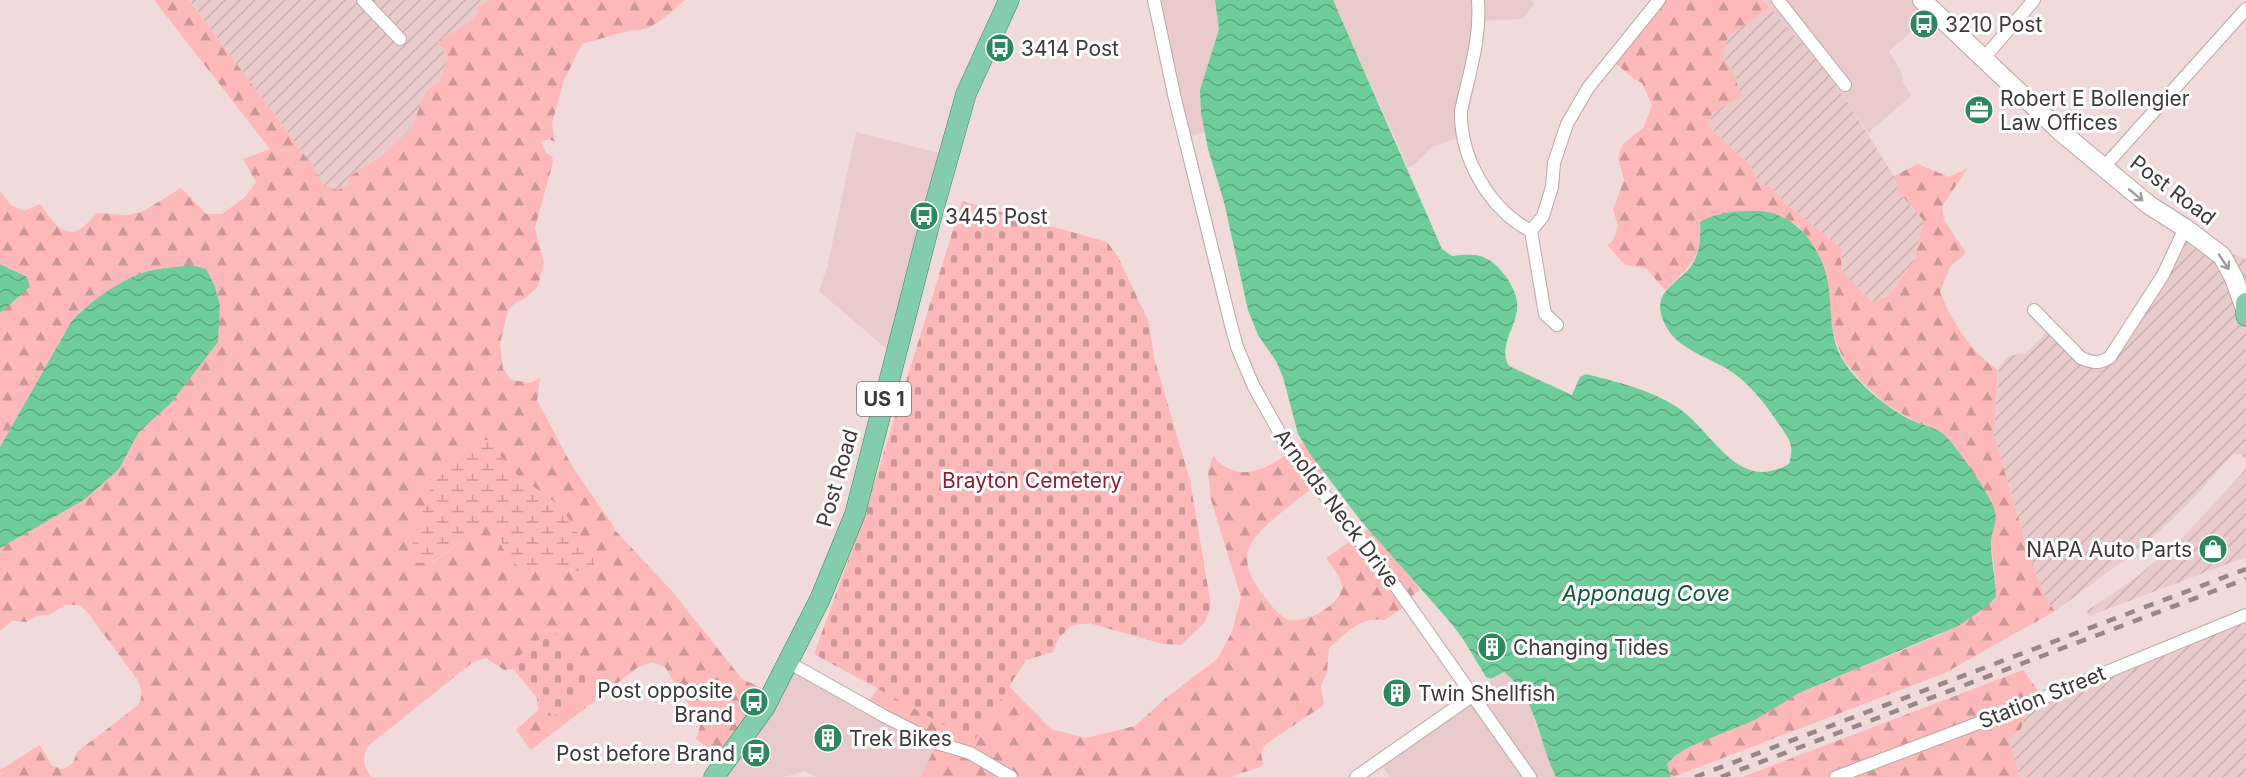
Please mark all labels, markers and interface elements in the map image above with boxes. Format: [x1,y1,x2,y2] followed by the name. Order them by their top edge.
[1908,8,1940,40] bus stop icon: 3210 Post
[1945,12,2042,37] place label: 3210 Post
[984,32,1016,64] bus stop icon: 3414 Post
[1021,36,1119,61] place label: 3414 Post
[2000,86,2190,135] place label: Robert E Bollengier Law Offices
[1963,94,1995,126] office icon: Robert E Bollengier Law Offices
[2125,150,2221,230] street label: Post Road
[2128,188,2144,201] one-way arrow
[908,200,940,232] bus stop icon: 3445 Post
[945,204,1048,229] place label: 3445 Post
[2218,253,2230,270] one-way arrow
[857,382,911,416] road number: US 1
[1269,424,1405,592] street label: Arnolds Neck Drive
[811,426,863,530] street label: Post Road
[942,468,1122,493] park label: Brayton Cemetery
[2197,533,2229,565] shop icon: NAPA Auto Parts
[2026,537,2192,562] place label: NAPA Auto Parts
[1561,580,1730,606] water label: Apponaug Cove
[1476,631,1508,663] building icon: Changing Tides
[1513,635,1669,660] place label: Changing Tides
[1975,660,2109,734] street label: Station Street
[1381,677,1413,709] building icon: Twin Shellfish
[597,678,733,727] place label: Post opposite Brand
[1418,681,1556,706] place label: Twin Shellfish
[738,686,770,718] bus stop icon: Post opposite Brand
[812,722,844,754] building icon: Trek Bikes
[849,726,952,751] place label: Trek Bikes
[740,737,772,769] bus stop icon: Post before Brand
[556,741,735,766] place label: Post before Brand

